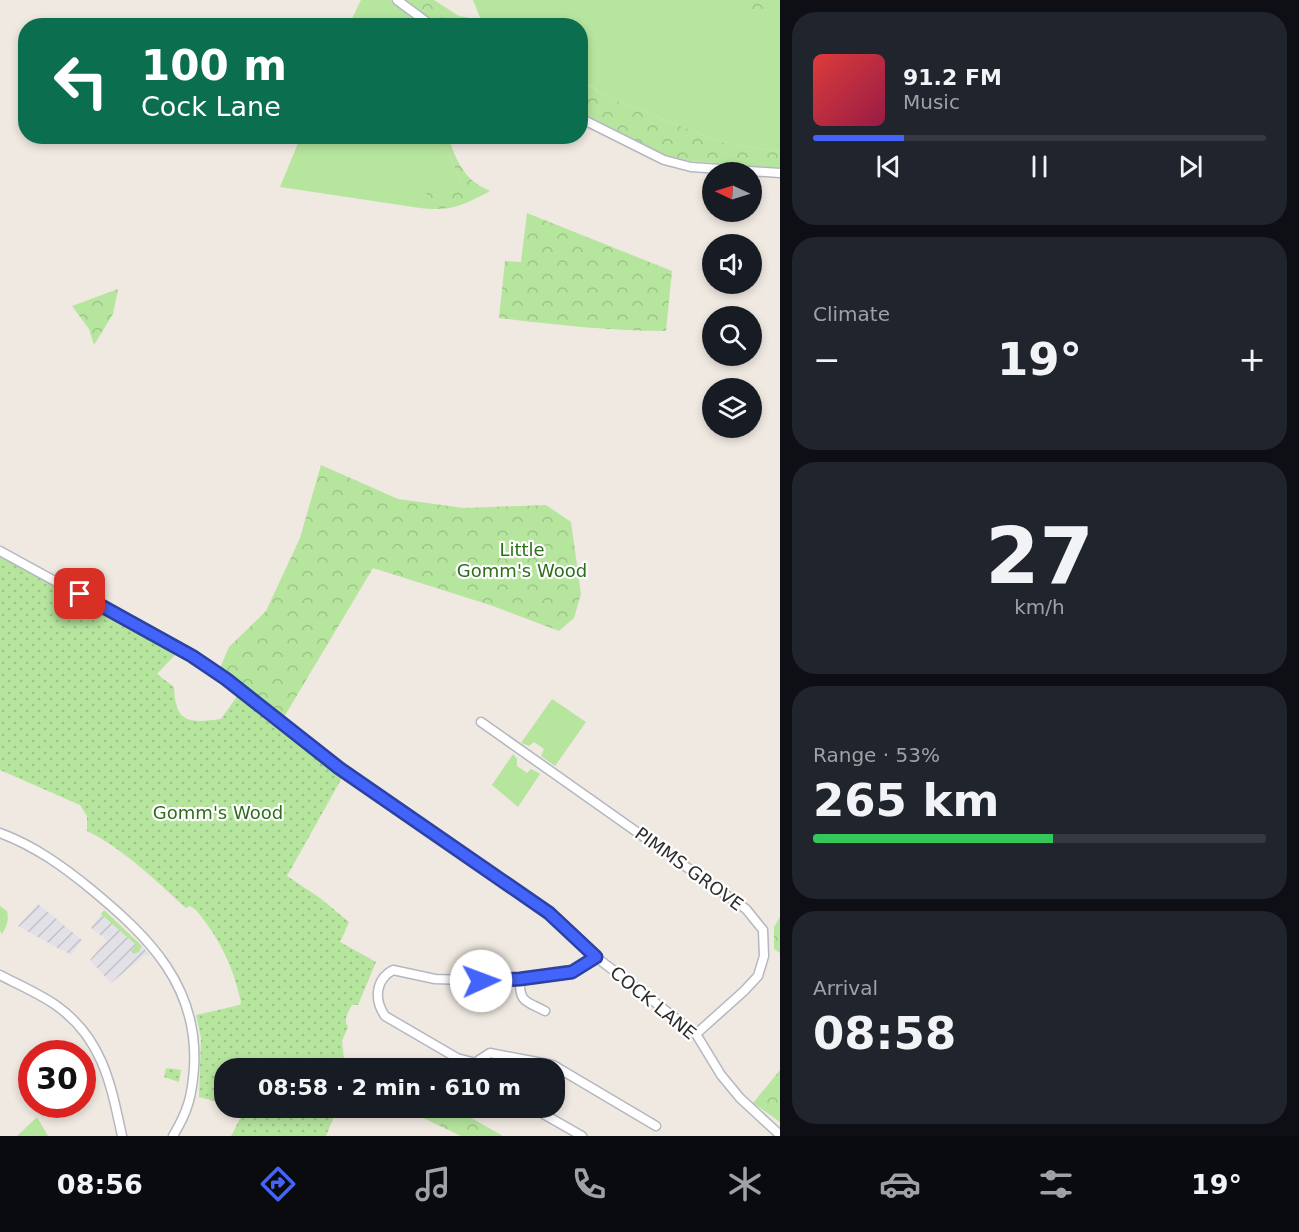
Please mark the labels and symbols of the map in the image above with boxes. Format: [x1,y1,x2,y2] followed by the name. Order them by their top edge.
[702,162,762,222] north arrow
[457,539,587,581] park label: Little Gomm's Wood
[54,568,105,619] pin
[153,802,283,823] park label: Gomm's Wood
[631,822,747,915] street label: PIMMS GROVE
[449,949,513,1013] position arrow
[606,962,701,1044] street label: COCK LANE
[18,1040,96,1118] speed limit sign: 30

